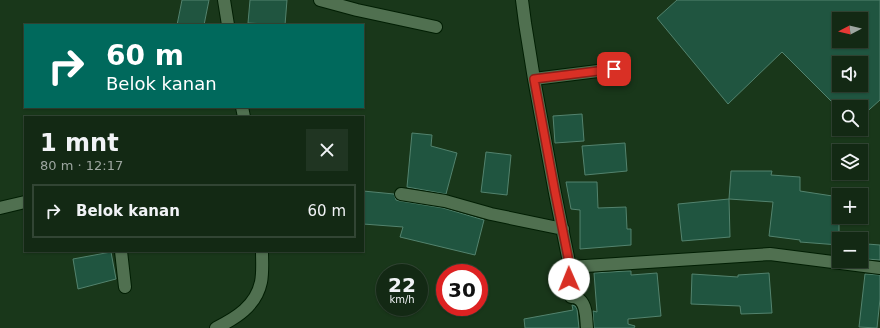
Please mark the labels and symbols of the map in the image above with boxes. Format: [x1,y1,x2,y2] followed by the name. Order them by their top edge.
[832,12,868,48] north arrow
[597,52,631,86] pin
[548,258,590,300] position arrow
[436,264,488,316] speed limit sign: 30

